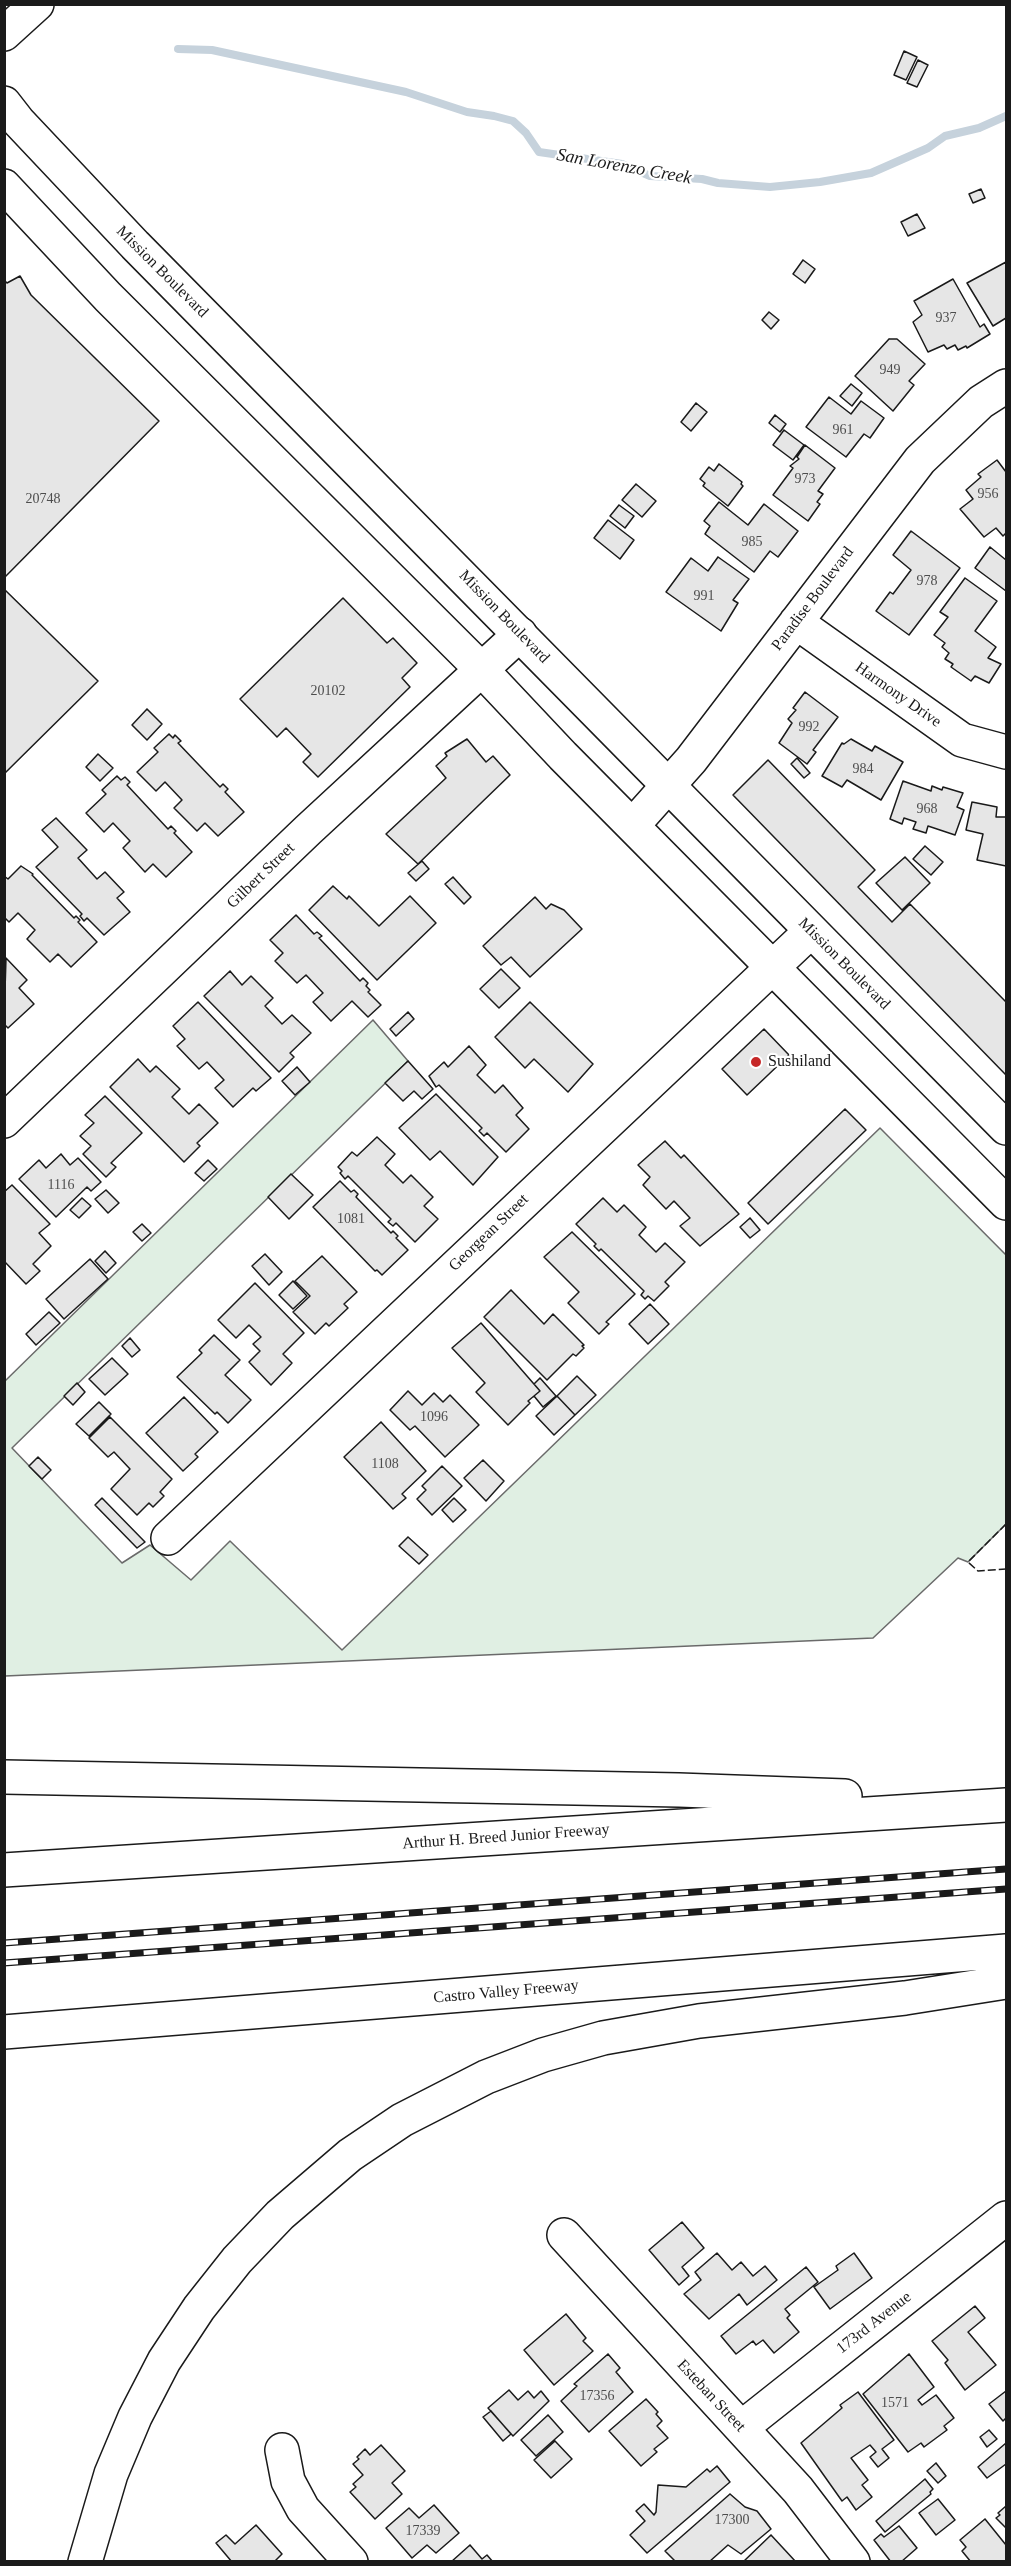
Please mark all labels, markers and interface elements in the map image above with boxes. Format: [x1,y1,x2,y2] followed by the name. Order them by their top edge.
[555,144,693,190] water label: San Lorenzo Creek
[112,222,212,322] street label: Mission Boulevard
[936,310,956,326] house number: 937
[880,362,900,378] house number: 949
[832,422,854,438] house number: 961
[794,471,816,487] house number: 973
[978,486,998,502] house number: 956
[26,491,60,507] house number: 20748
[742,534,762,550] house number: 985
[768,543,858,655] street label: Paradise Boulevard
[455,566,553,668] street label: Mission Boulevard
[916,573,938,589] house number: 978
[694,588,714,604] house number: 991
[851,658,945,732] street label: Harmony Drive
[310,683,346,699] house number: 20102
[798,719,820,735] house number: 992
[852,761,874,777] house number: 984
[916,801,938,817] house number: 968
[223,839,299,913] street label: Gilbert Street
[794,914,894,1014] street label: Mission Boulevard
[768,1052,831,1072] place label: Sushiland
[749,1055,763,1069] marker: Sushiland
[48,1177,74,1193] house number: 1116
[445,1190,533,1276] street label: Georgean Street
[337,1211,365,1227] house number: 1081
[420,1409,448,1425] house number: 1096
[371,1456,399,1472] house number: 1108
[402,1820,610,1854] street label: Arthur H. Breed Junior Freeway
[433,1976,579,2008] street label: Castro Valley Freeway
[833,2288,915,2358] street label: 173rd Avenue
[673,2356,749,2436] street label: Esteban Street
[580,2388,614,2404] house number: 17356
[881,2395,909,2411] house number: 1571
[714,2512,750,2528] house number: 17300
[406,2523,440,2539] house number: 17339

